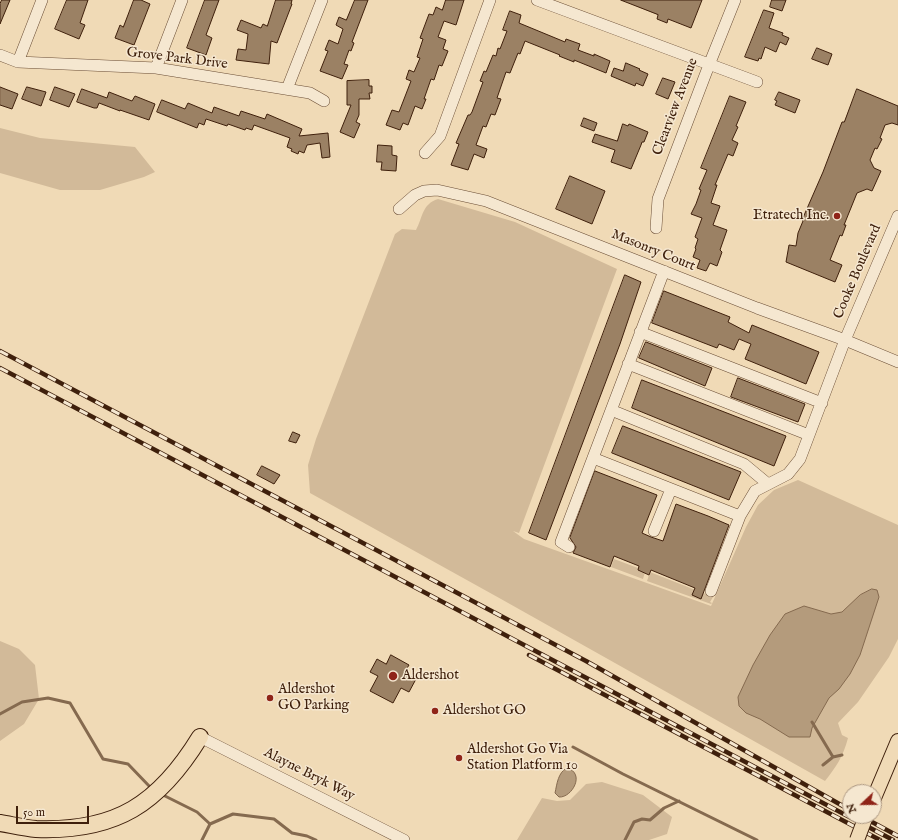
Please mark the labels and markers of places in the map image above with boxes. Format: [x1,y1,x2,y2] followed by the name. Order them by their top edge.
[753,208,829,224] place label: Etratech Inc.
[832,211,842,221] marker: Etratech Inc.
[402,668,459,684] place label: Aldershot
[387,670,399,682] marker: Aldershot
[278,682,349,714] place label: Aldershot GO Parking
[265,693,275,703] marker: Aldershot GO Parking
[443,703,526,719] place label: Aldershot GO
[430,706,440,716] marker: Aldershot GO
[467,742,578,774] place label: Aldershot Go Via Station Platform 10
[454,753,464,763] marker: Aldershot Go Via Station Platform 10

